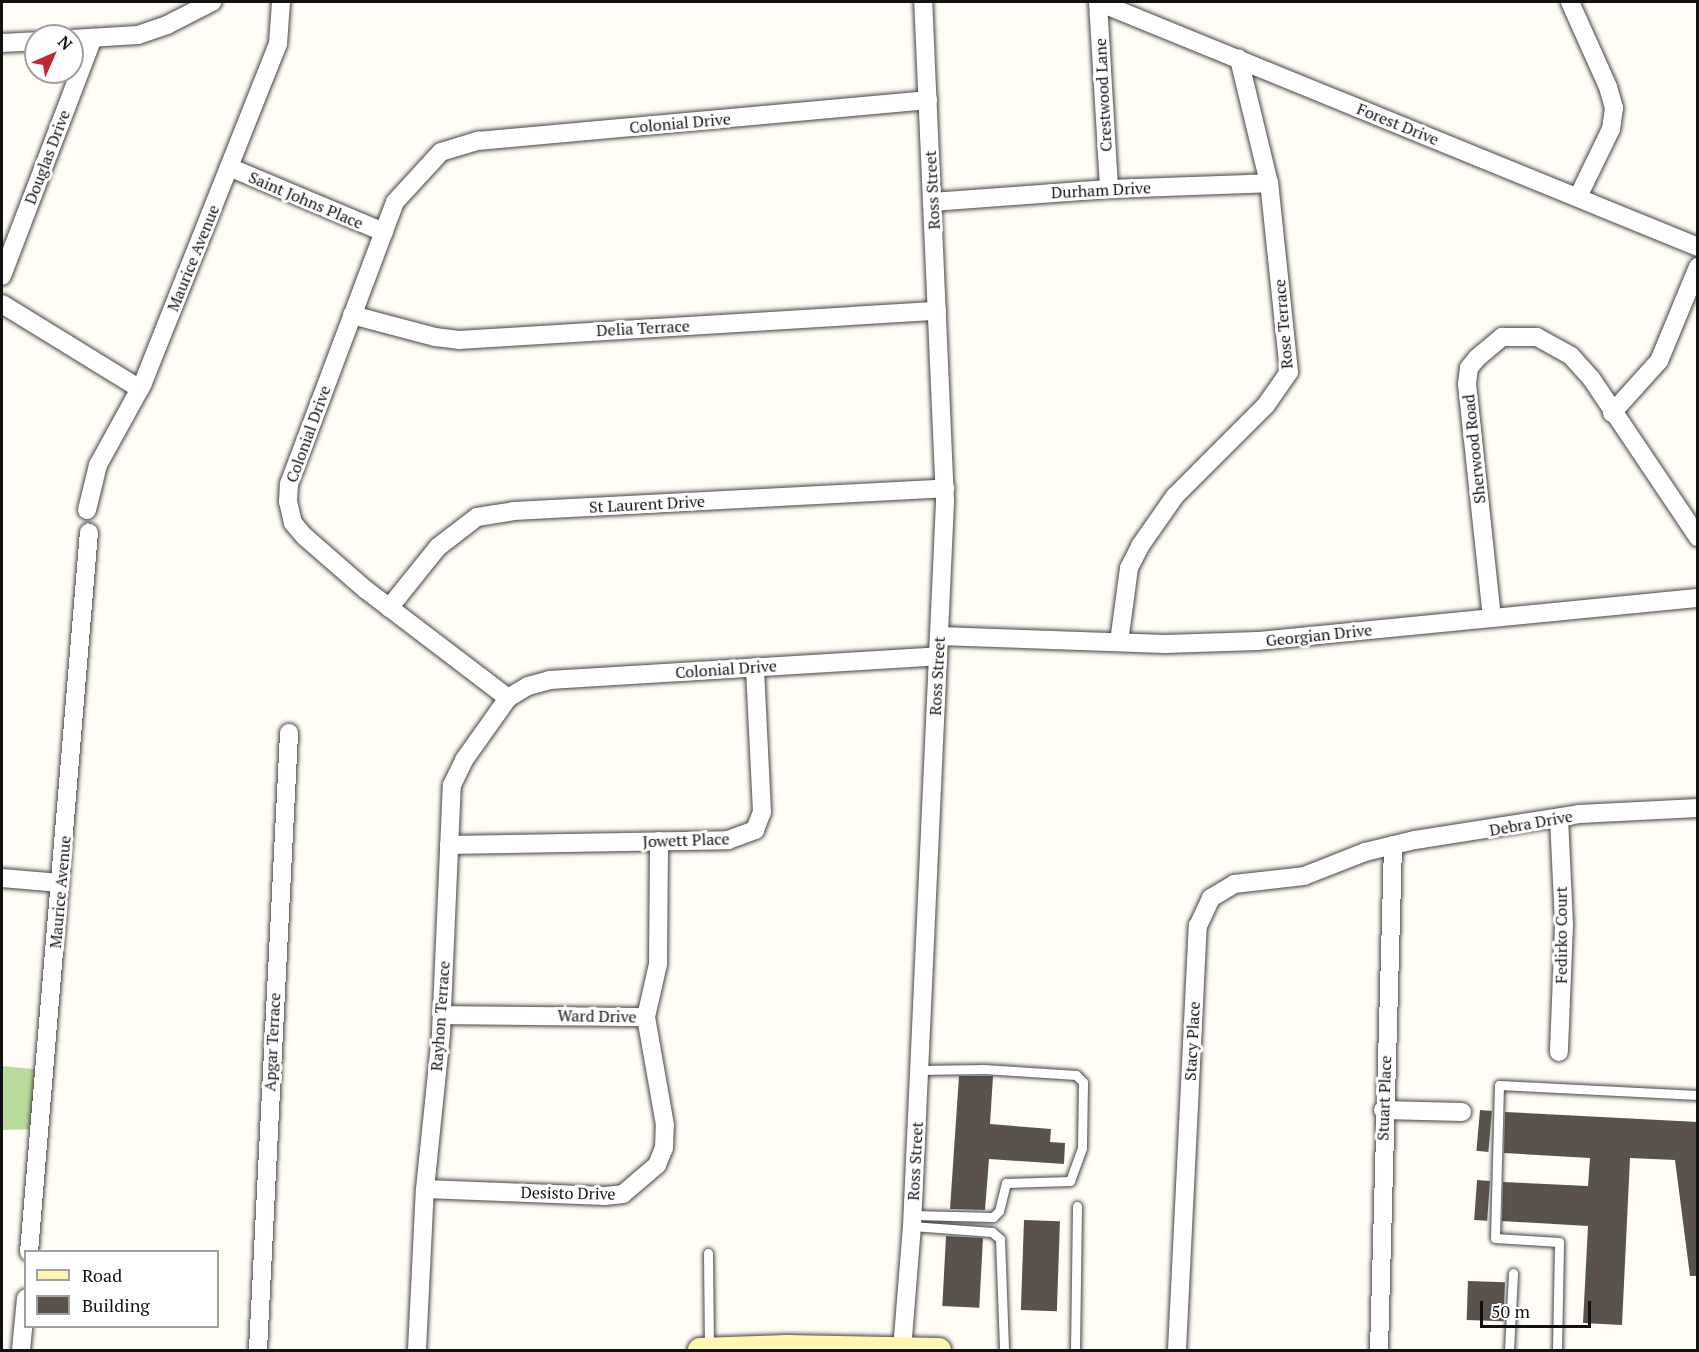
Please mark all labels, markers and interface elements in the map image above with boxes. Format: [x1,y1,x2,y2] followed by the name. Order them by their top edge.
[24,24,84,84] north arrow
[53,31,77,55] text: N
[1090,38,1116,152] street label: Crestwood Lane
[1354,99,1442,149] street label: Forest Drive
[20,107,74,207] street label: Douglas Drive
[629,109,731,137] street label: Colonial Drive
[920,150,944,230] street label: Ross Street
[246,167,366,233] street label: Saint Johns Place
[1051,178,1151,202] street label: Durham Drive
[163,202,223,314] street label: Maurice Avenue
[1270,278,1296,370] street label: Rose Terrace
[596,316,690,340] street label: Delia Terrace
[282,383,334,485] street label: Colonial Drive
[1459,393,1489,505] street label: Sherwood Road
[589,491,705,517] street label: St Laurent Drive
[1265,620,1373,650] street label: Georgian Drive
[925,636,949,716] street label: Ross Street
[675,656,777,682] street label: Colonial Drive
[1488,806,1574,840] street label: Debra Drive
[642,829,730,851] street label: Jowett Place
[45,835,75,949] street label: Maurice Avenue
[1551,886,1571,984] street label: Fedirko Court
[427,960,453,1072] street label: Rayhon Terrace
[260,992,284,1092] street label: Apgar Terrace
[1180,1001,1204,1081] street label: Stacy Place
[557,1006,637,1026] street label: Ward Drive
[1373,1055,1395,1141] street label: Stuart Place
[903,1121,927,1201] street label: Ross Street
[520,1183,616,1203] street label: Desisto Drive
[24,1250,219,1328] legend
[82,1263,122,1287] text: Road
[1483,1289,1594,1327] scale bar
[82,1293,150,1317] text: Building
[1491,1299,1530,1323] text: 50 m

